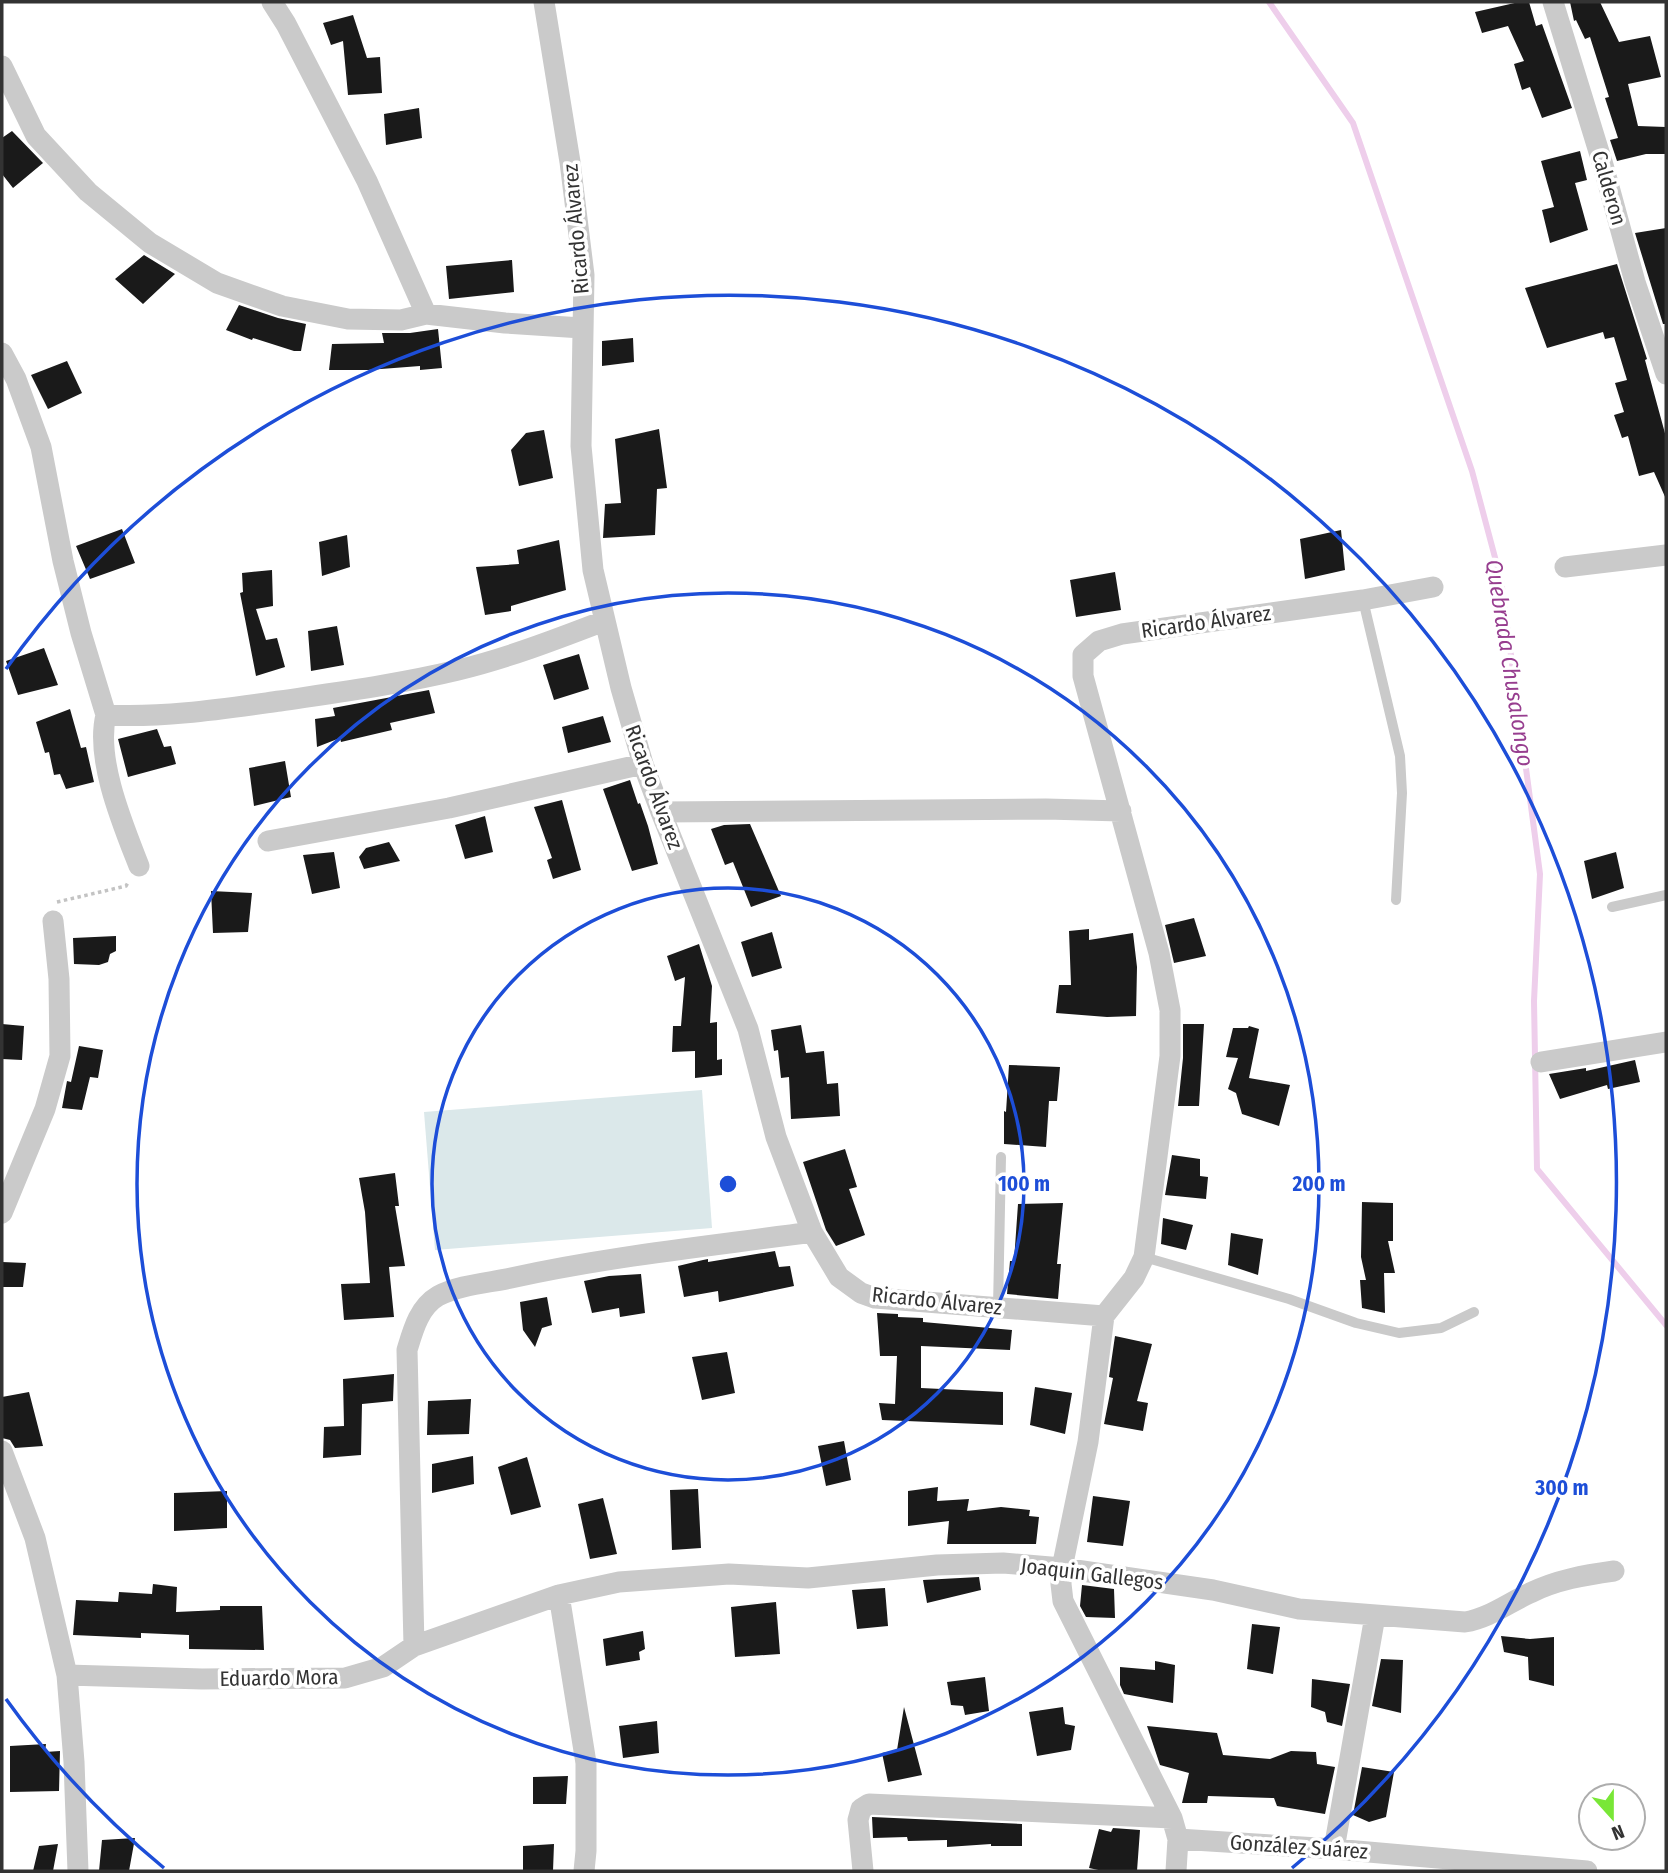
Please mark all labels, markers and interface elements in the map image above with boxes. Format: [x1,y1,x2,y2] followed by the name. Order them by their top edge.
[1586,148,1632,228] street label: Calderon
[557,163,595,295] street label: Ricardo Álvarez
[1480,558,1540,768] water label: Quebrada Chusalongo
[1139,600,1273,644] street label: Ricardo Álvarez
[619,721,689,853] street label: Ricardo Álvarez
[998,1171,1050,1197] text: 100 m
[1291,1171,1346,1197] text: 200 m
[716,1172,740,1196] centre of rings
[871,1281,1003,1321] street label: Ricardo Álvarez
[1534,1475,1589,1501] text: 300 m
[1019,1552,1165,1596] street label: Joaquin Gallegos
[219,1664,339,1692] street label: Eduardo Mora
[1577,1782,1647,1852] north arrow
[1608,1820,1627,1845] text: N
[1229,1829,1369,1865] street label: González Suárez

